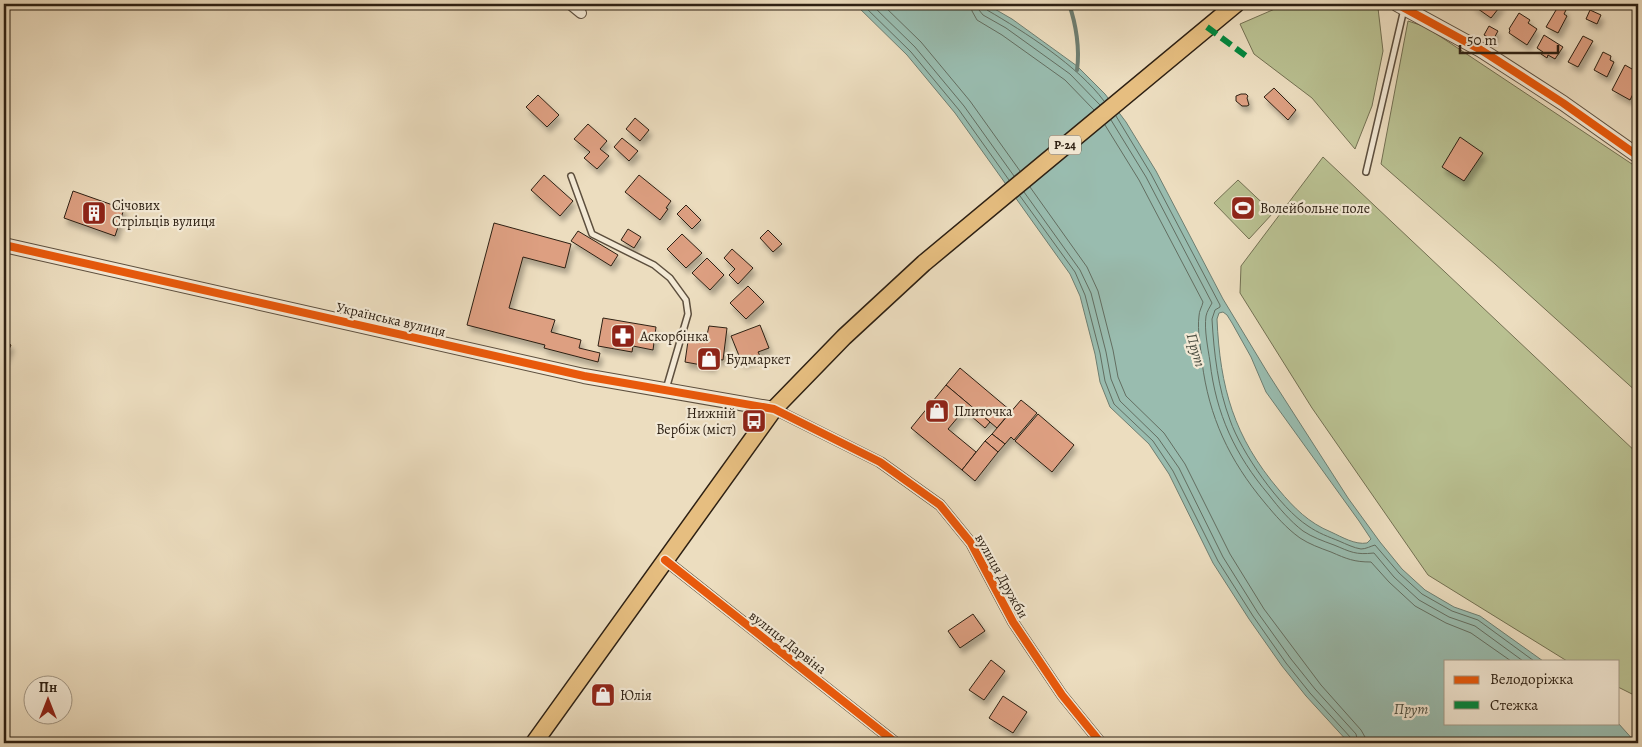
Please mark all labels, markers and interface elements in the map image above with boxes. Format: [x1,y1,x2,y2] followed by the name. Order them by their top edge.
[1460,22,1557,54] scale bar
[1467,30,1497,50] text: 50 m
[1049,136,1081,154] road number: Р-24
[1230,195,1256,221] sports icon: Волейбольне поле
[112,196,215,231] place label: Січових Стрільців вулиця
[1260,199,1370,218] place label: Волейбольне поле
[81,200,107,226] building icon: Січових Стрільців вулиця
[334,298,448,341] street label: Українська вулиця
[610,323,636,349] pharmacy icon: Аскорбінка
[639,327,709,346] place label: Аскорбінка
[1182,331,1210,369] water label: Прут
[696,346,722,372] shop icon: Будмаркет
[726,350,790,369] place label: Будмаркет
[924,398,950,424] shop icon: Плиточка
[954,402,1013,421] place label: Плиточка
[656,404,736,439] place label: Нижній Вербіж (міст)
[741,408,767,434] bus stop icon: Нижній Вербіж (міст)
[970,531,1033,622] street label: вулиця Дружби
[745,606,831,679] street label: вулиця Дарвіна
[1444,660,1620,724] legend
[1490,669,1574,689] text: Велодоріжка
[22,674,72,724] north arrow
[39,678,57,697] text: Пн
[590,682,616,708] shop icon: Юлія
[620,686,652,705] place label: Юлія
[1490,695,1538,715] text: Стежка
[1394,699,1428,719] water label: Прут

